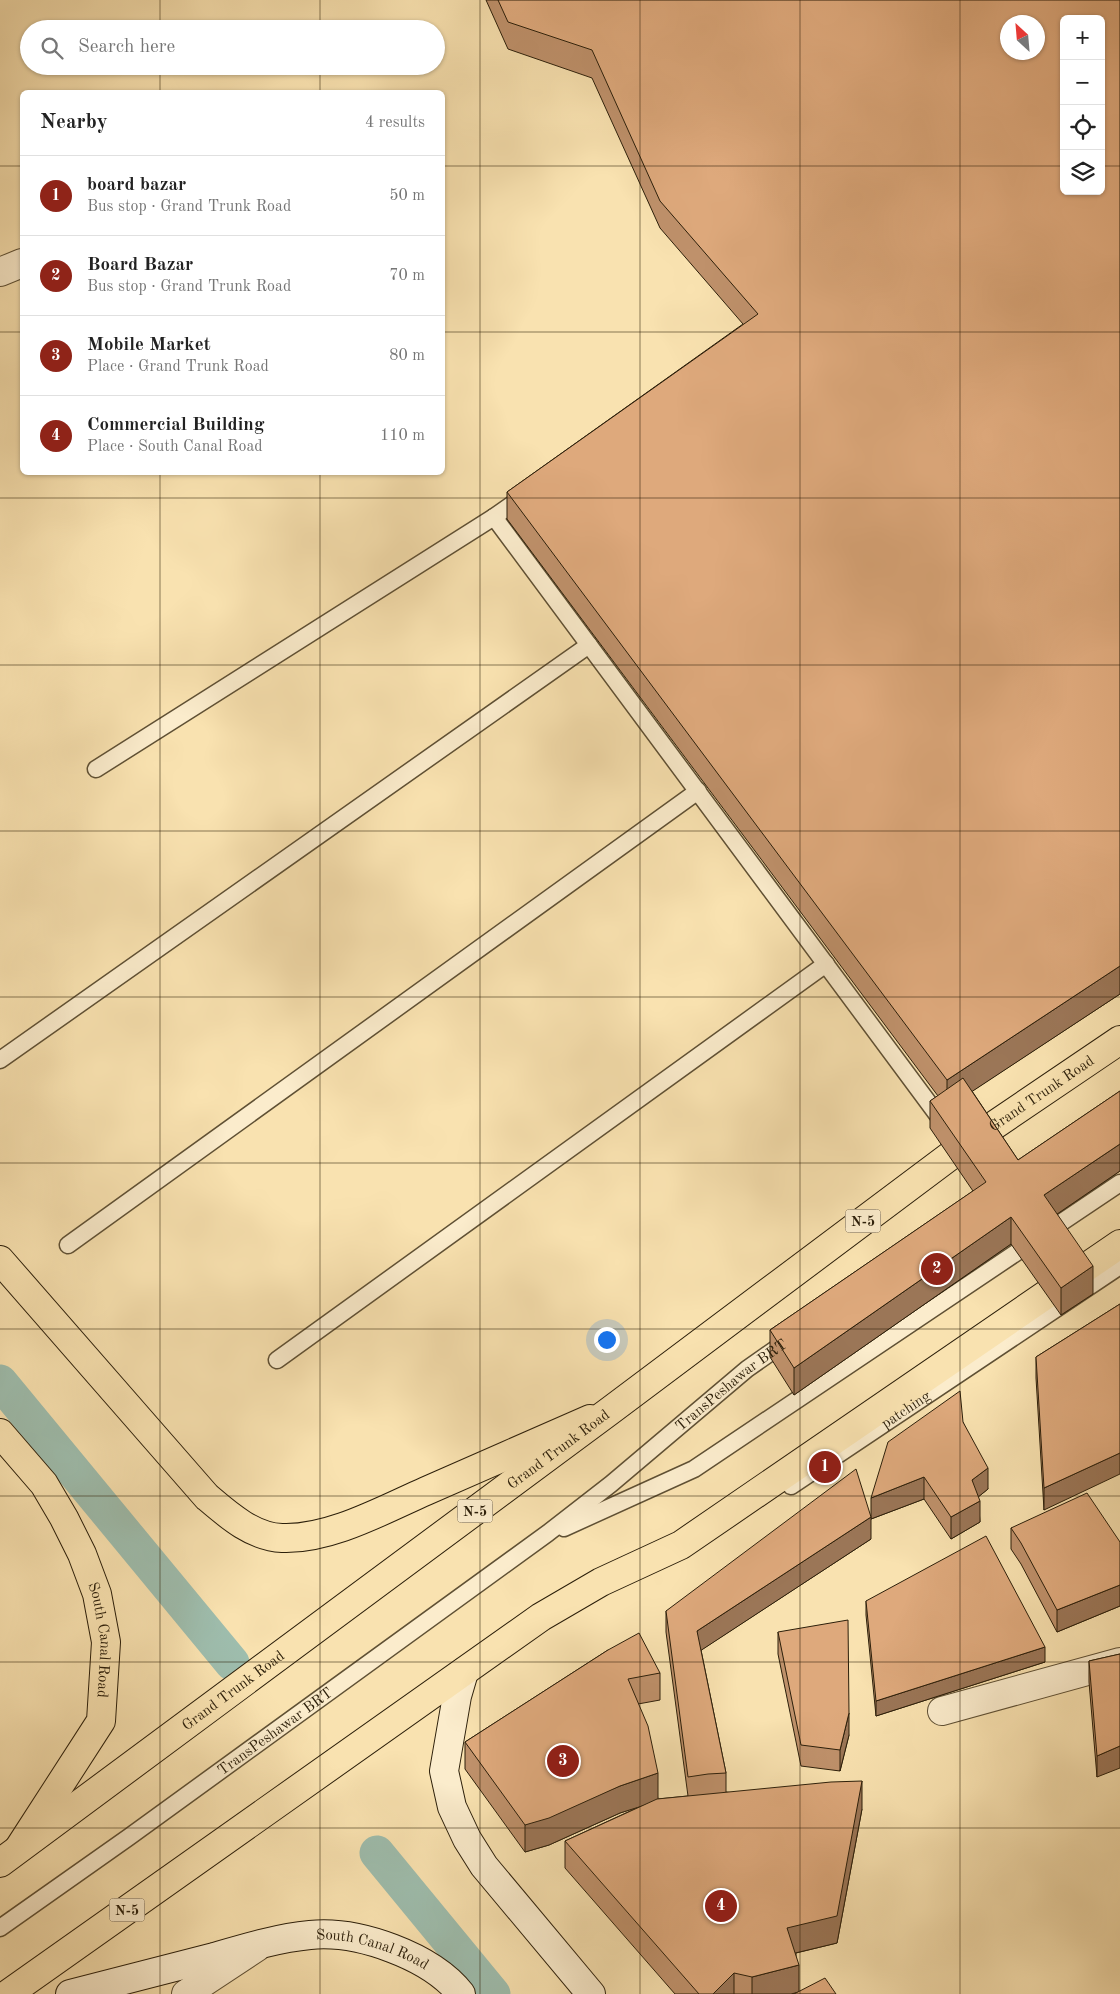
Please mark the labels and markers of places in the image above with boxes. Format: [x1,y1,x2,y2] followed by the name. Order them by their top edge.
[921,1250,953,1288] pin: 2
[809,1448,841,1486] pin: 1
[547,1742,579,1780] pin: 3
[705,1887,737,1925] pin: 4

